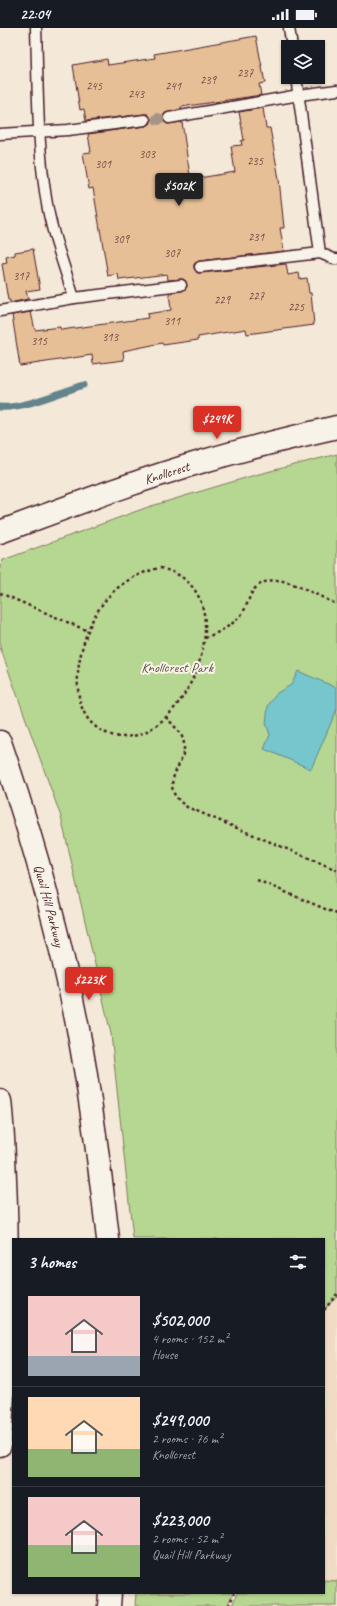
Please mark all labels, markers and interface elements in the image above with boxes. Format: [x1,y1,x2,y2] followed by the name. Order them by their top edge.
[20,5,50,24] text: 22:04
[281,40,325,84] map controls
[281,40,325,84] button: layers
[237,65,254,81] house number: 237
[200,72,218,88] house number: 239
[86,78,103,94] house number: 245
[165,78,182,94] house number: 241
[128,86,146,102] house number: 243
[139,146,157,162] house number: 303
[247,153,264,169] house number: 235
[95,156,112,172] house number: 301
[151,173,207,207] pin: $502K
[164,178,194,194] text: $502K
[248,229,265,245] house number: 231
[113,231,131,247] house number: 309
[164,245,181,261] house number: 307
[13,268,30,284] house number: 317
[248,288,265,304] house number: 227
[214,292,232,308] house number: 229
[288,299,305,315] house number: 225
[164,313,181,329] house number: 311
[102,329,120,345] house number: 313
[31,333,48,349] house number: 315
[189,406,245,440] pin: $249K
[202,411,232,427] text: $249K
[142,457,193,488] street label: Knollcrest
[141,659,214,676] park label: Knollcrest Park
[30,863,68,950] street label: Quail Hill Parkway
[61,967,117,1001] pin: $223K
[74,972,104,988] text: $223K
[287,1251,309,1273] icon: filters
[28,1252,76,1273] text: 3 homes
[152,1310,209,1331] text: $502,000
[60,1312,108,1360] icon: home
[152,1331,228,1347] text: 4 rooms · 152 m²
[152,1347,177,1363] text: House
[152,1410,209,1431] text: $249,000
[60,1413,108,1461] icon: home
[152,1431,222,1447] text: 2 rooms · 76 m²
[152,1447,195,1463] text: Knollcrest
[152,1510,209,1531] text: $223,000
[60,1513,108,1561] icon: home
[152,1531,222,1547] text: 2 rooms · 52 m²
[152,1547,230,1563] text: Quail Hill Parkway

